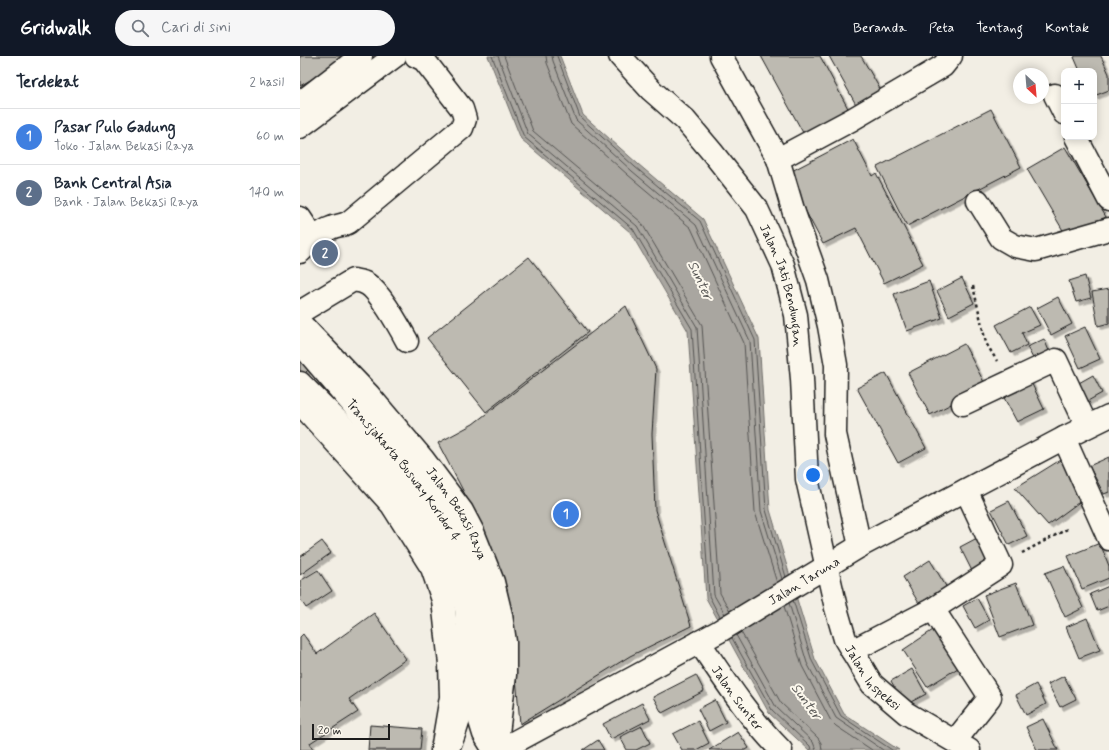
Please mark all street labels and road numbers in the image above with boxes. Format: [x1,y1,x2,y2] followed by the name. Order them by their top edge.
[755,221,806,348] street label: Jalan Jati Bendungan
[342,396,464,545] street label: Transjakarta Busway Koridor 4
[422,464,490,563] street label: Jalan Bekasi Raya
[766,553,843,610] street label: Jalan Taruna
[840,642,904,715] street label: Jalan Inspeksi
[707,662,767,735] street label: Jalan Sunter

